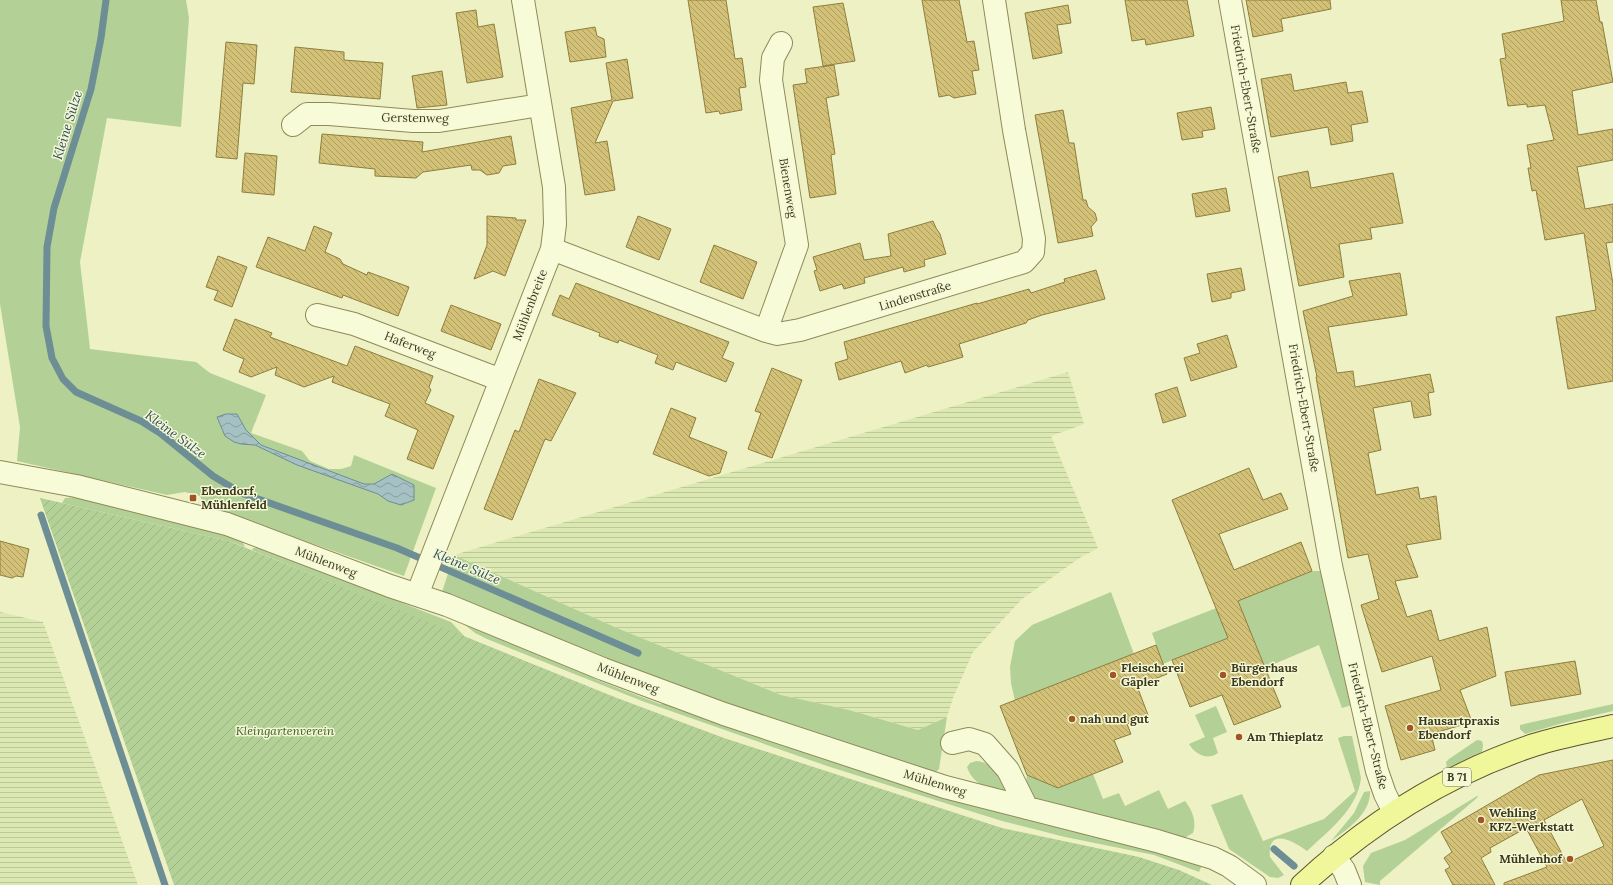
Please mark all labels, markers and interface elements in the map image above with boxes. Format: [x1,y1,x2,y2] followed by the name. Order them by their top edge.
[1228,23,1265,155] street label: Friedrich-Ebert-Straße
[49,88,86,162] water label: Kleine Sülze
[381,109,449,126] street label: Gerstenweg
[776,157,801,219] street label: Bienenweg
[509,266,550,343] street label: Mühlenbreite
[877,277,953,314] street label: Lindenstraße
[382,328,438,361] street label: Haferweg
[1286,342,1323,474] street label: Friedrich-Ebert-Straße
[142,407,210,462] water label: Kleine Sülze
[201,483,267,512] place label: Ebendorf, Mühlenfeld
[188,493,198,503] marker: Ebendorf, Mühlenfeld
[293,543,359,580] street label: Mühlenweg
[431,545,503,588] water label: Kleine Sülze
[595,659,661,696] street label: Mühlenweg
[1121,660,1184,689] place label: Fleischerei Gäpler
[1231,660,1298,689] place label: Bürgerhaus Ebendorf
[1345,661,1392,791] street label: Friedrich-Ebert-Straße
[1108,670,1118,680] marker: Fleischerei Gäpler
[1218,670,1228,680] marker: Bürgerhaus Ebendorf
[1080,711,1150,726] place label: nah und gut
[1418,713,1500,742] place label: Hausartpraxis Ebendorf
[1067,714,1077,724] marker: nah und gut
[236,723,335,738] park label: Kleingartenverein
[1405,723,1415,733] marker: Hausartpraxis Ebendorf
[1247,729,1323,744] place label: Am Thieplatz
[1234,732,1244,742] marker: Am Thieplatz
[902,766,969,799] street label: Mühlenweg
[1443,768,1471,786] road number: B 71
[1489,805,1575,834] place label: Wehling KFZ-Werkstatt
[1476,815,1486,825] marker: Wehling KFZ-Werkstatt
[1499,851,1564,866] place label: Mühlenhof
[1565,854,1575,864] marker: Mühlenhof

